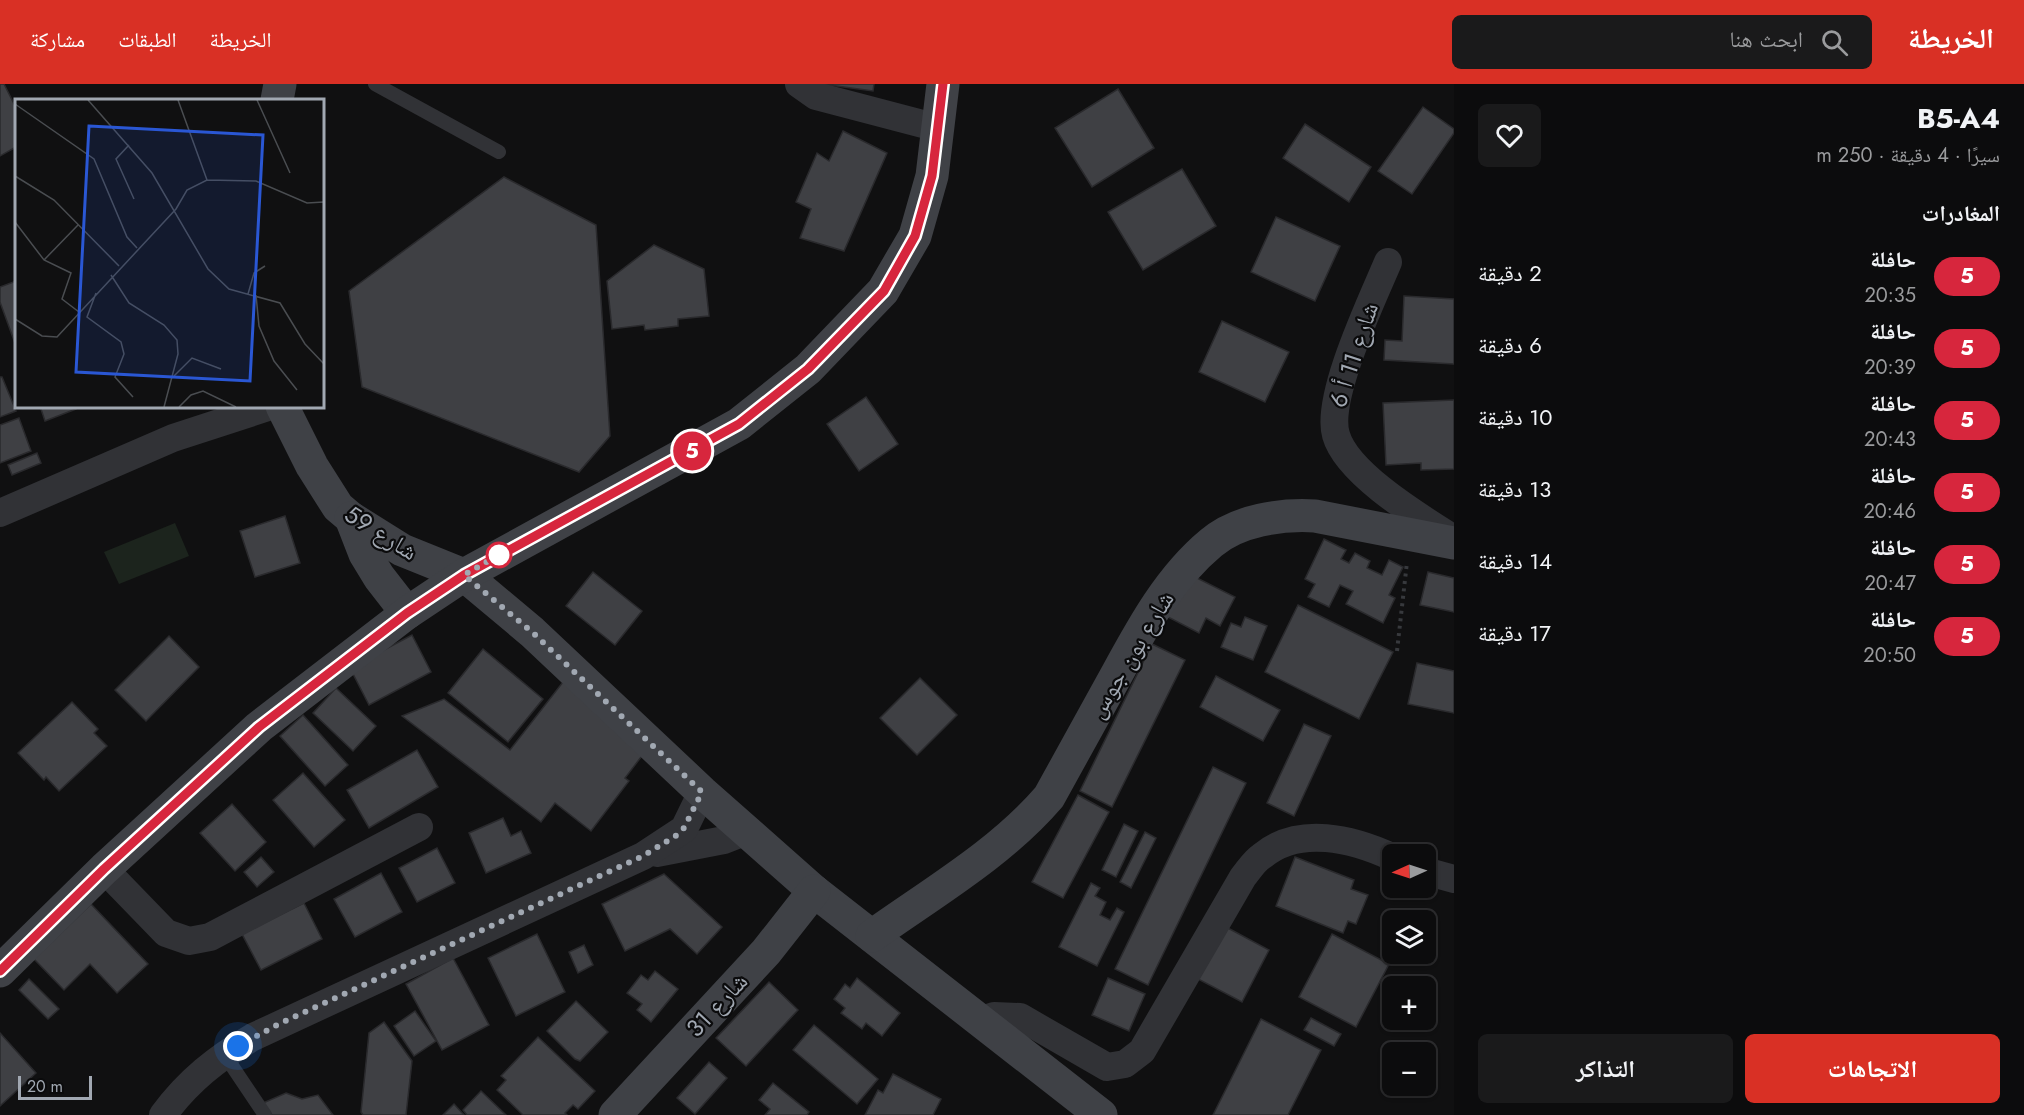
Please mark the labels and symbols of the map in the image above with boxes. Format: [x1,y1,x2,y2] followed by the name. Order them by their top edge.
[15,99,324,408] inset map
[1320,298,1387,412] street label: شارع 11 أ 6
[672,432,712,470] line badge: 5
[338,496,425,569] street label: شارع 59
[486,542,512,568] unlabelled marker
[1079,585,1182,725] street label: شارع بون جوس
[1382,844,1436,898] north arrow
[678,965,756,1045] street label: شارع 31
[223,1031,253,1061] your location
[18,1073,92,1100] scale bar

